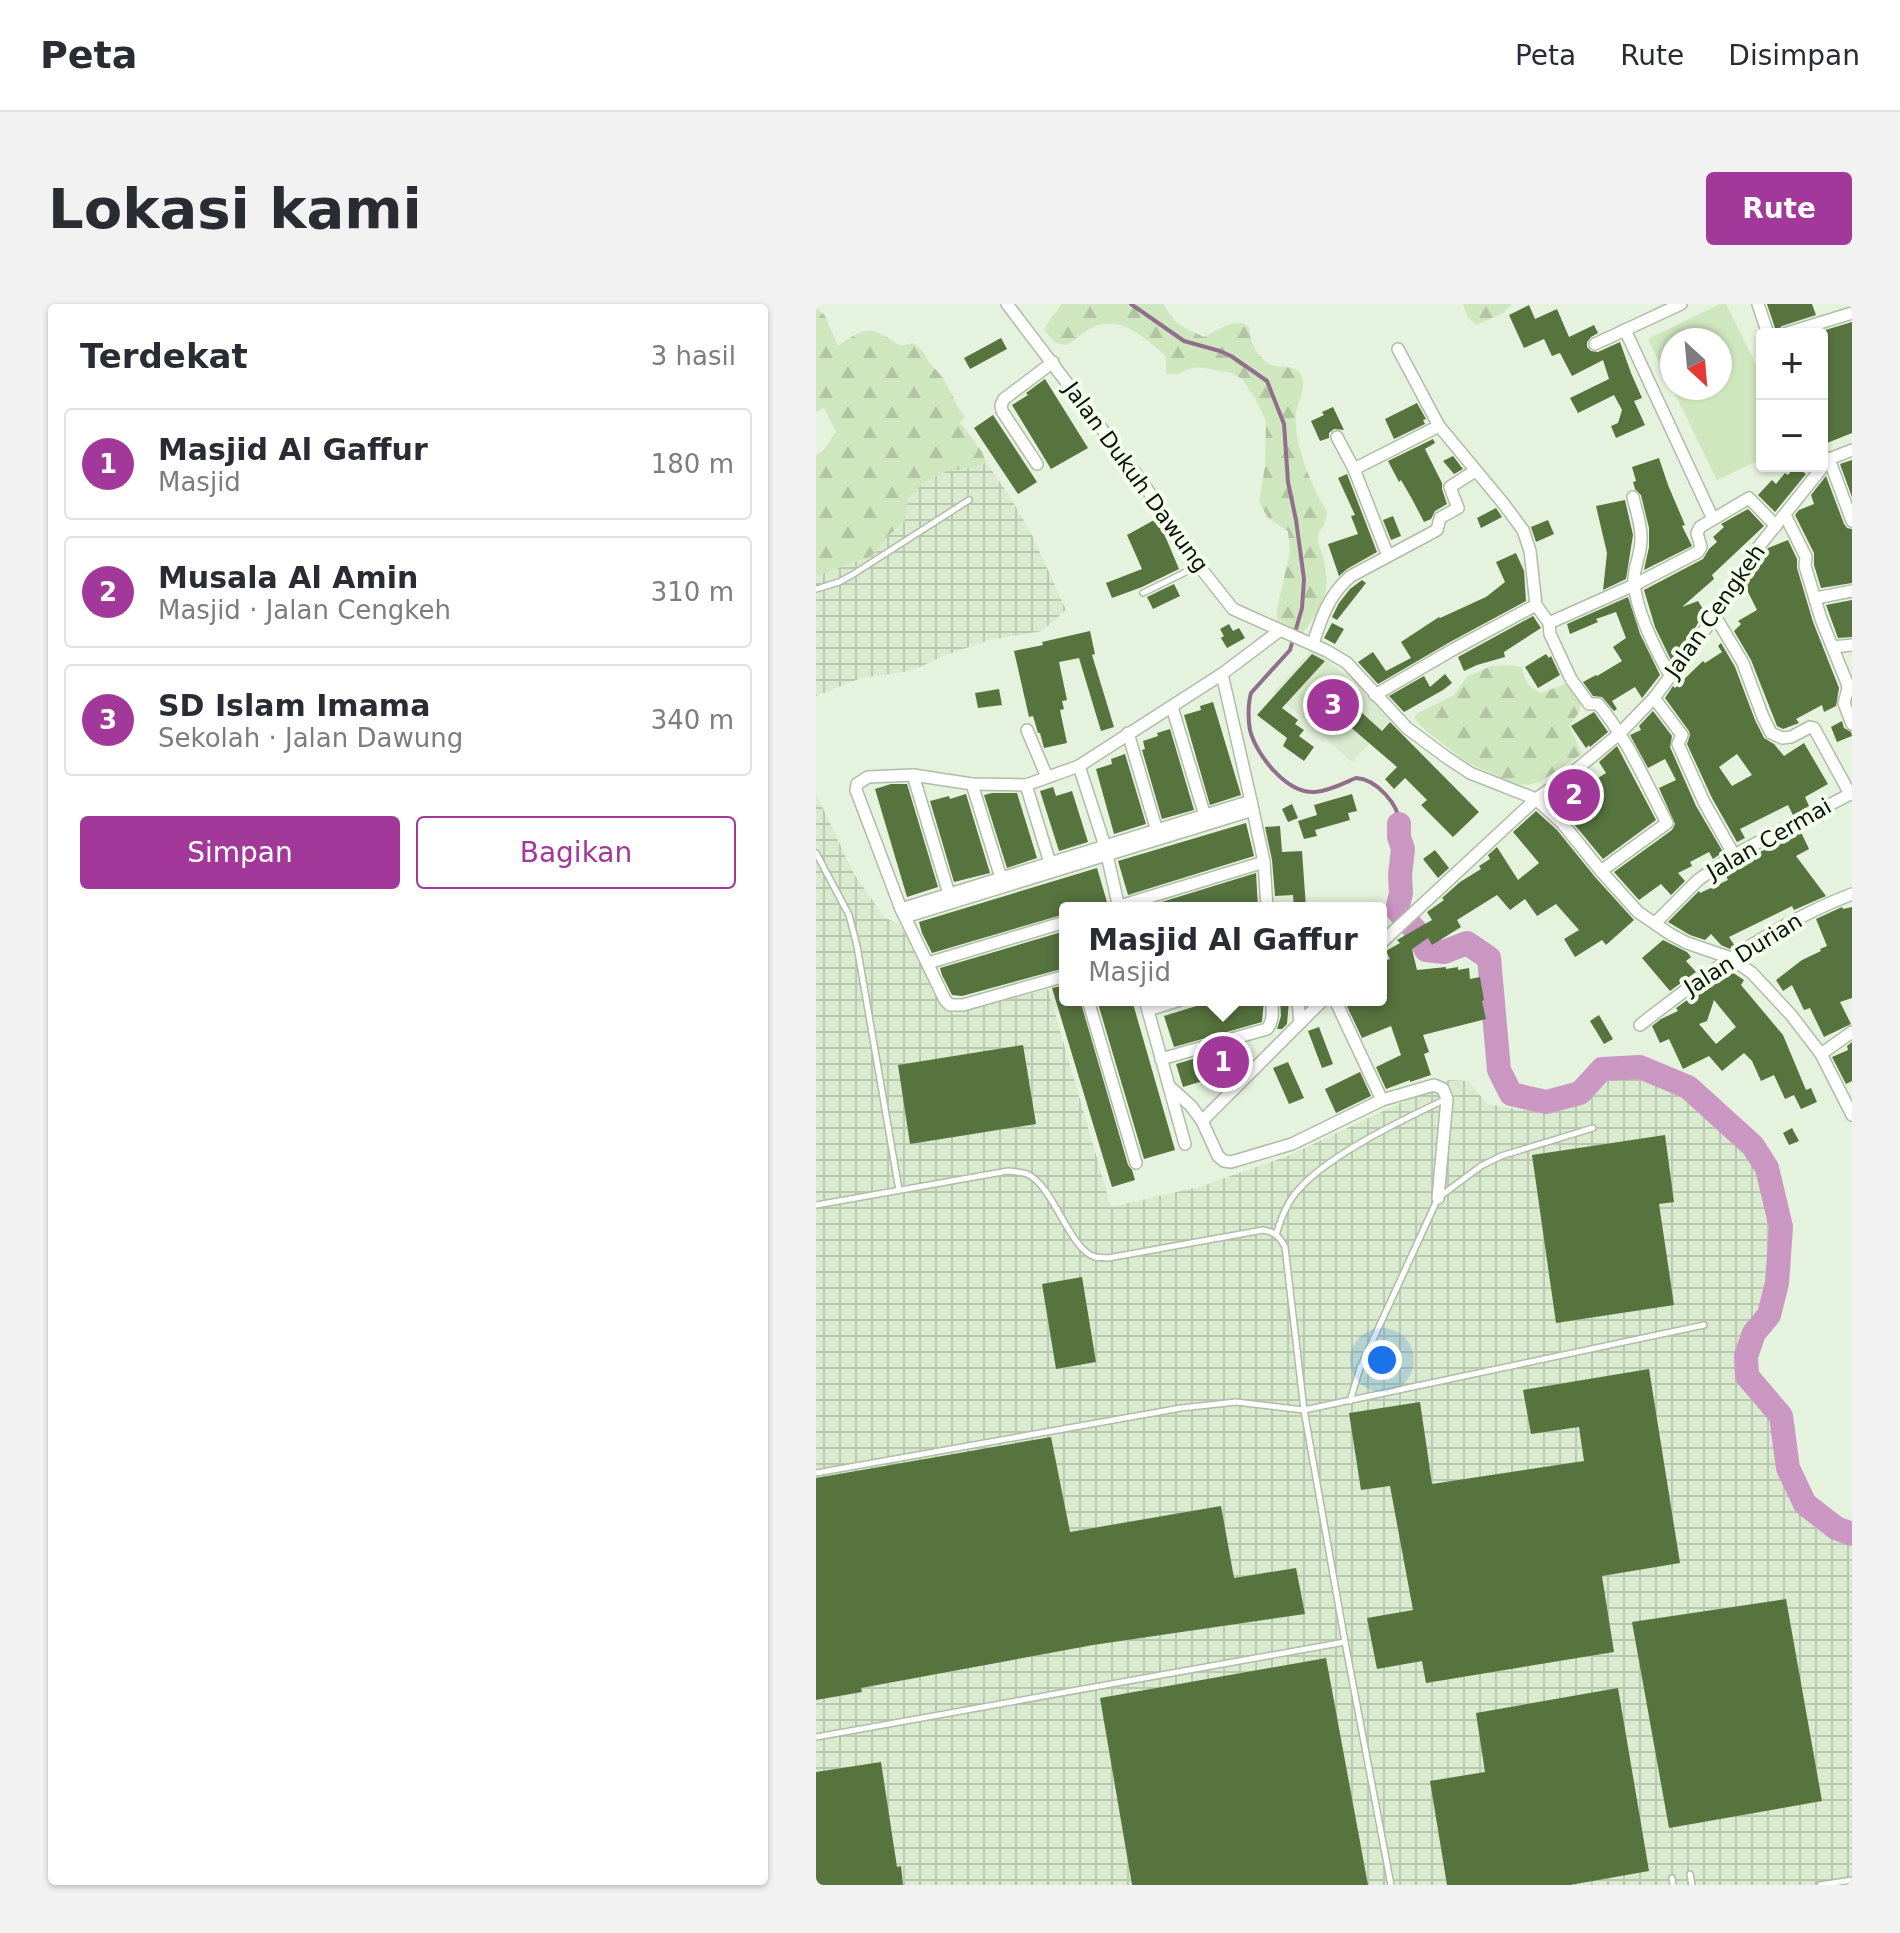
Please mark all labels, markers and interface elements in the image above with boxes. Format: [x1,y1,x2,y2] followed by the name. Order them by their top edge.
[40,33,137,77] text: Peta
[1515,39,1576,72] text: Peta
[1620,39,1684,72] text: Rute
[1728,39,1860,72] text: Disimpan
[1706,172,1852,245] button: Rute
[48,176,422,241] text: Lokasi kami
[1660,328,1732,400] north arrow
[1756,328,1828,472] map controls
[1756,328,1828,400] button: +
[80,336,248,376] text: Terdekat
[651,341,736,371] text: 3 hasil
[1058,376,1213,577] street label: Jalan Dukuh Dawung
[1756,400,1828,472] button: −
[158,432,428,467] text: Masjid Al Gaffur
[99,449,117,479] text: 1
[651,449,734,479] text: 180 m
[158,467,241,497] text: Masjid
[1659,540,1770,684] street label: Jalan Cengkeh
[158,560,418,595] text: Musala Al Amin
[99,577,117,607] text: 2
[651,577,734,607] text: 310 m
[158,595,451,625] text: Masjid · Jalan Cengkeh
[1307,675,1359,735] pin: 3
[158,688,430,723] text: SD Islam Imama
[99,705,117,735] text: 3
[651,705,734,735] text: 340 m
[158,723,463,753] text: Sekolah · Jalan Dawung
[1548,765,1600,825] pin: 2
[1701,793,1835,886] street label: Jalan Cermai
[80,816,400,889] button: Simpan
[416,816,736,889] button: Bagikan
[1059,902,1387,1006] popup
[1678,908,1806,1001] street label: Jalan Durian
[1088,922,1358,957] text: Masjid Al Gaffur
[1088,957,1171,987] text: Masjid
[1197,1032,1249,1092] pin: 1
[1362,1340,1402,1380] your location

